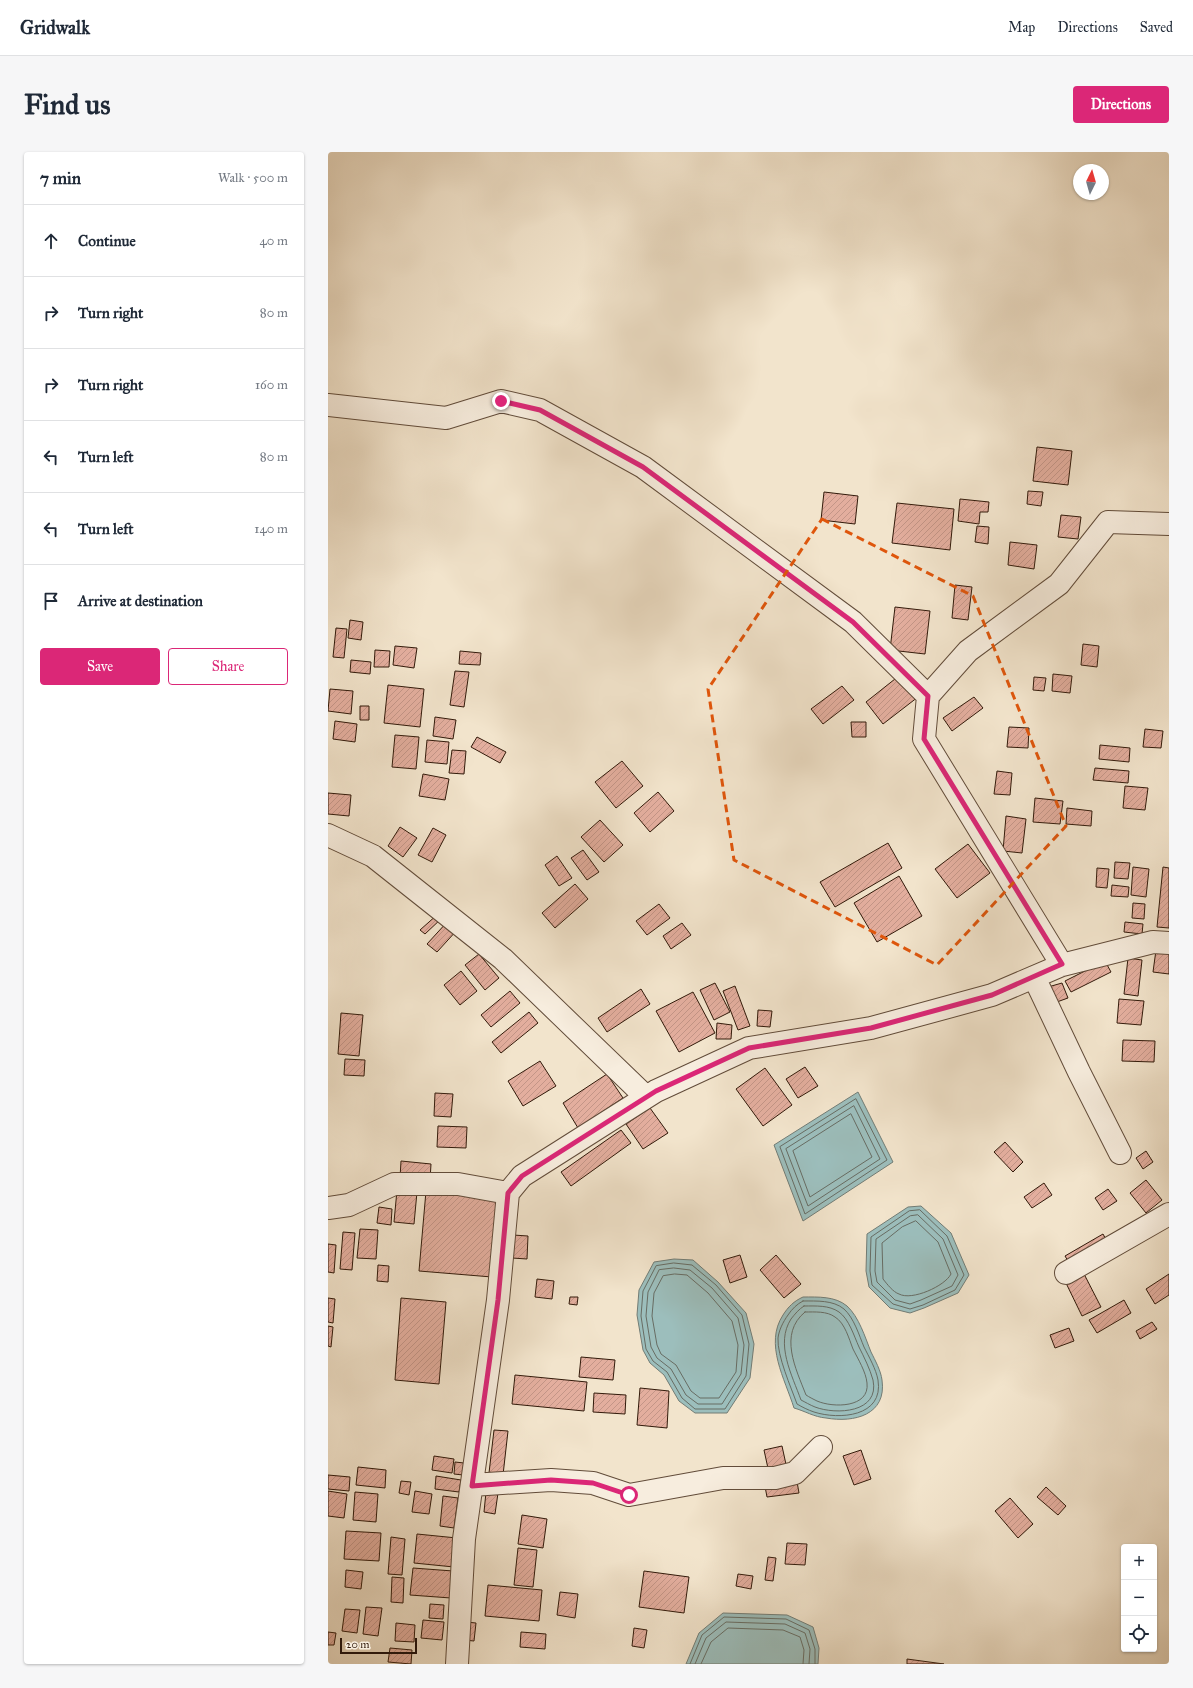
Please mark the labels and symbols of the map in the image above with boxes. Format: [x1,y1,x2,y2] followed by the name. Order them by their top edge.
[1073,164,1109,200] north arrow
[492,392,510,410] route end
[620,1486,638,1504] route start
[340,1636,417,1655] scale bar

